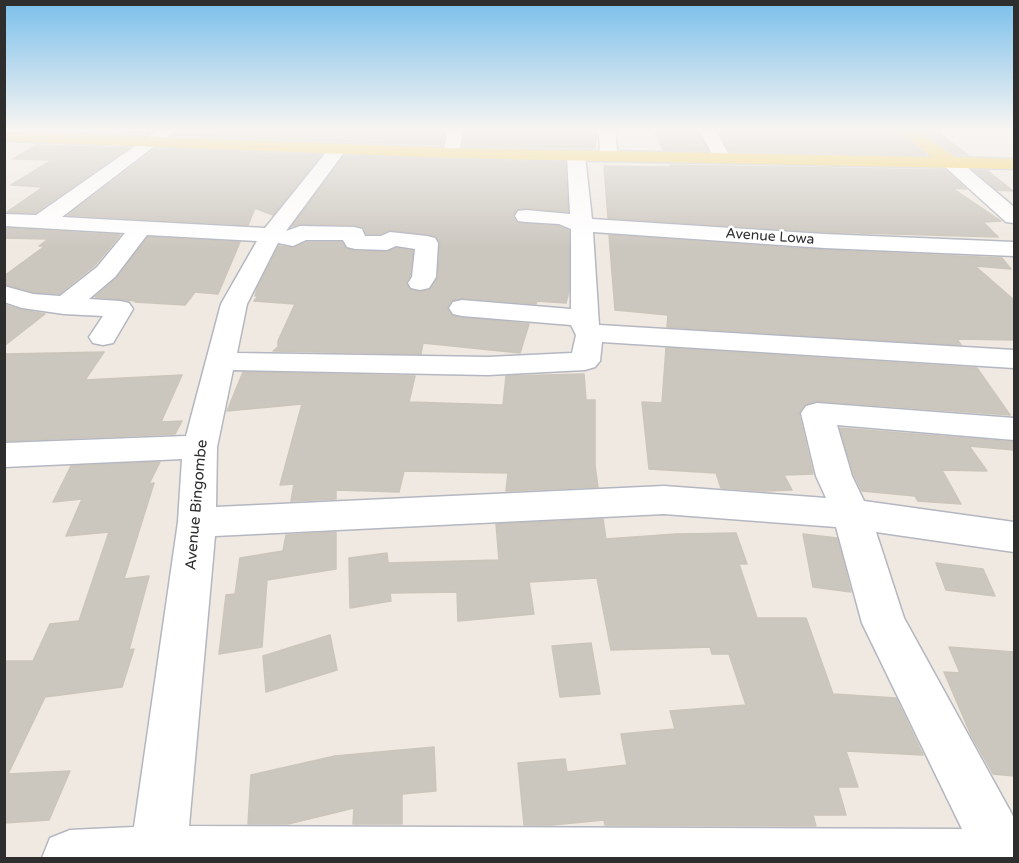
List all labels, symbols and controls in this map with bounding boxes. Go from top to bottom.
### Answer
street label: Avenue Lowa [725,226,815,248]
street label: Avenue Bingombe [182,439,212,571]

